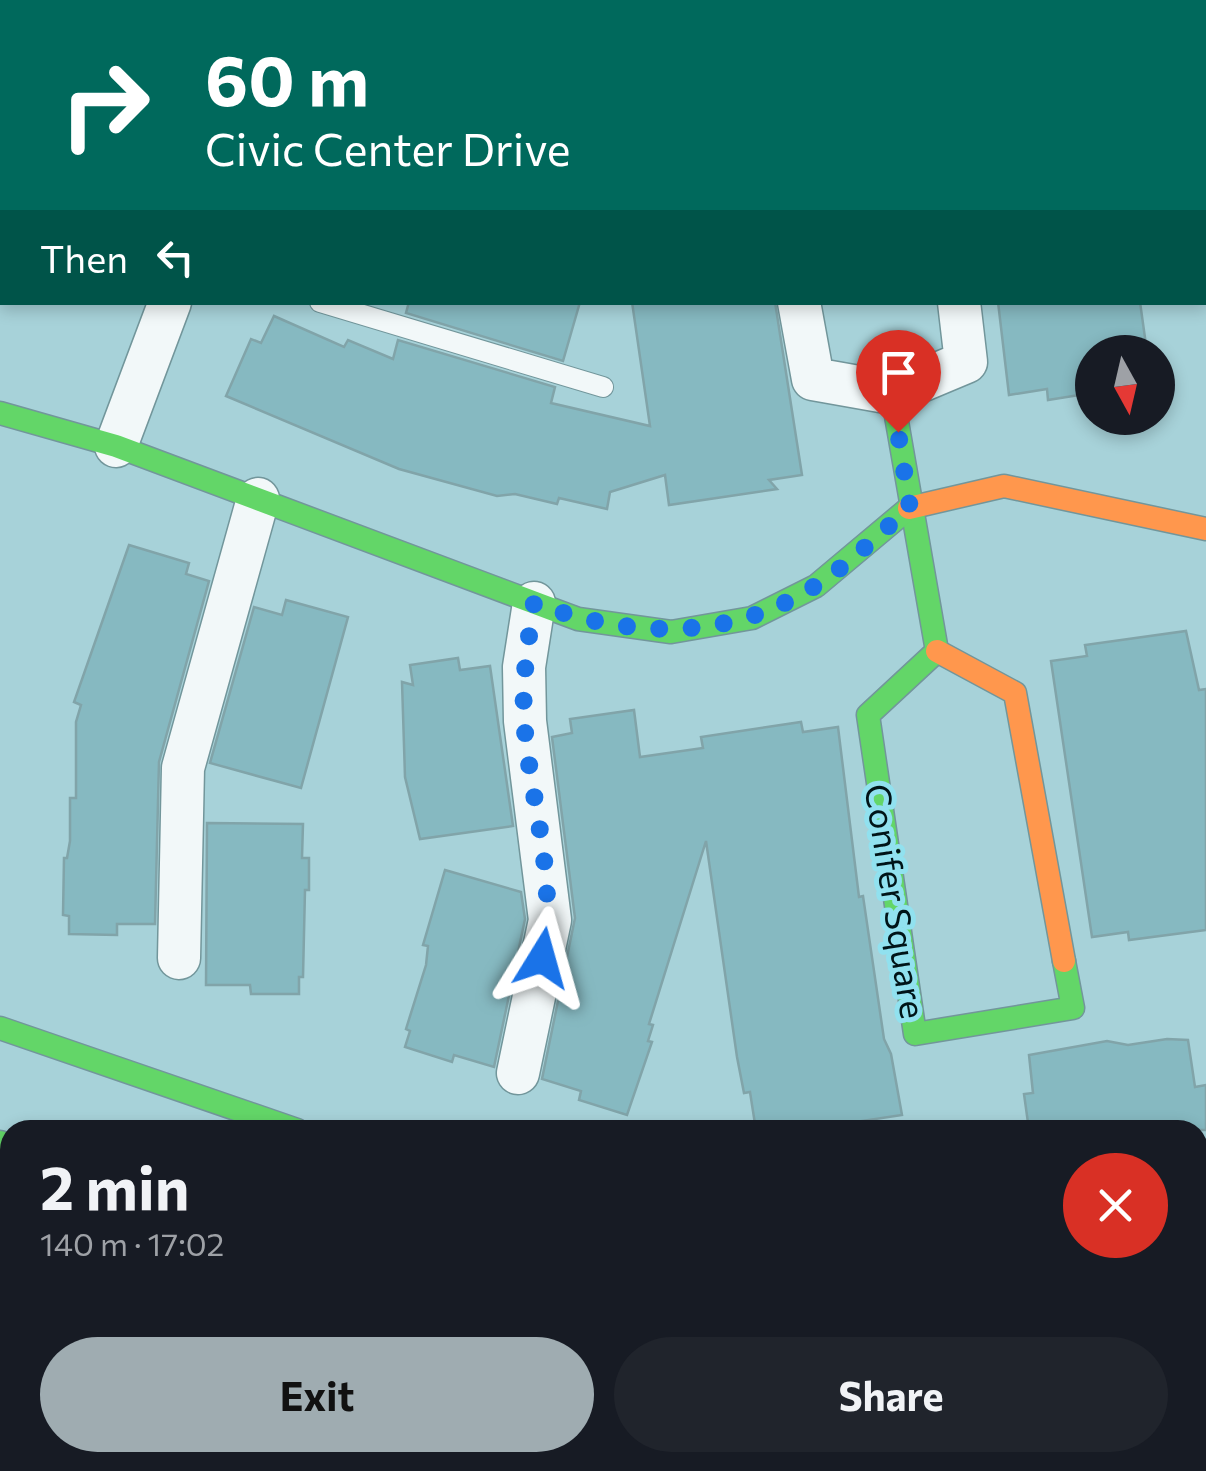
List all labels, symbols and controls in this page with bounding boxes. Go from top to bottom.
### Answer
text: 60 m [205,35,369,120]
icon: right [40,40,170,170]
text: Civic Center Drive [205,120,570,175]
icon: left [148,230,203,285]
text: Then [40,234,128,281]
pin [856,330,941,433]
north arrow [1075,335,1175,435]
map controls [1075,335,1175,435]
icon: arrive [871,345,926,400]
street label: Conifer Square [857,781,937,1021]
position arrow [490,906,594,1010]
text: 2 min [40,1149,189,1222]
button: close [1063,1153,1168,1258]
text: 140 m · 17:02 [40,1223,224,1263]
button: Exit [40,1337,594,1452]
button: Share [614,1337,1168,1452]

